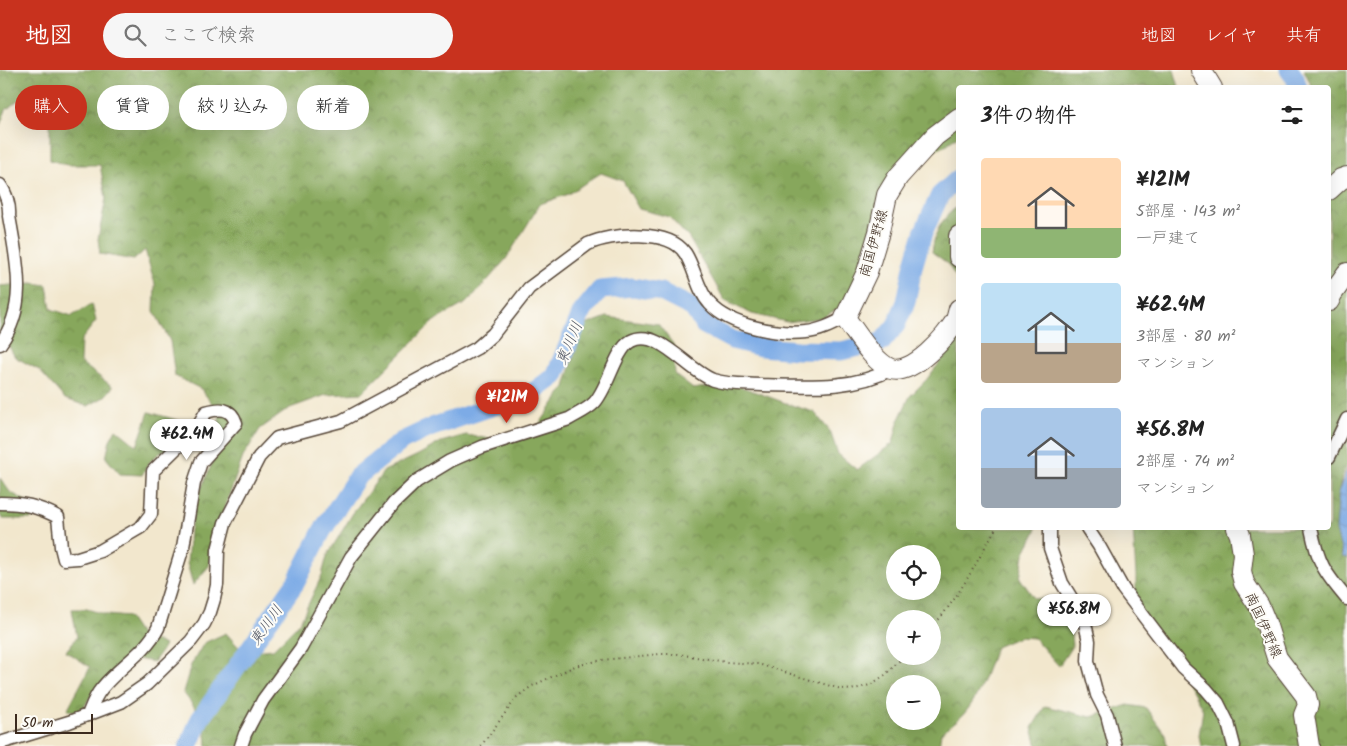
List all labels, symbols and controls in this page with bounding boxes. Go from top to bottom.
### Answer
search box [103,13,453,58]
text: 地図 [25,17,73,56]
icon: search [121,21,149,49]
text: ここで検索 [161,21,256,51]
text: 地図 [1141,22,1177,51]
text: レイヤ [1205,22,1258,51]
text: 共有 [1286,22,1322,51]
chip: 購入 [15,85,87,130]
chip: 賃貸 [97,85,169,130]
chip: 絞り込み [179,85,287,130]
chip: 新着 [297,85,369,130]
text: 3件の物件 [981,100,1077,133]
icon: filters [1278,101,1306,129]
text: ¥121M [1136,164,1190,197]
icon: home [1021,178,1081,238]
text: 5部屋 · 143 m² [1136,199,1240,224]
street label: 南国伊野線 [854,207,894,280]
text: 一戸建て [1136,226,1200,251]
text: ¥62.4M [1136,289,1205,322]
icon: home [1021,303,1081,363]
water label: 東川川 [550,318,590,369]
text: 3部屋 · 80 m² [1136,324,1235,349]
text: マンション [1136,351,1215,376]
pin: ¥121M [472,382,542,424]
text: ¥121M [487,385,527,410]
text: ¥56.8M [1136,414,1204,447]
pin: ¥62.4M [146,418,228,461]
text: ¥62.4M [161,422,213,447]
icon: home [1021,428,1081,488]
text: 2部屋 · 74 m² [1136,449,1234,474]
text: マンション [1136,476,1215,501]
map controls [886,545,941,730]
button: locate [886,545,941,600]
street label: 南国伊野線 [1239,589,1287,662]
pin: ¥56.8M [1033,594,1115,636]
text: ¥56.8M [1048,597,1100,622]
water label: 東川川 [244,600,290,651]
button: + [886,610,941,665]
button: − [886,675,941,730]
scale bar [15,711,92,734]
text: 50 m [22,712,53,734]

